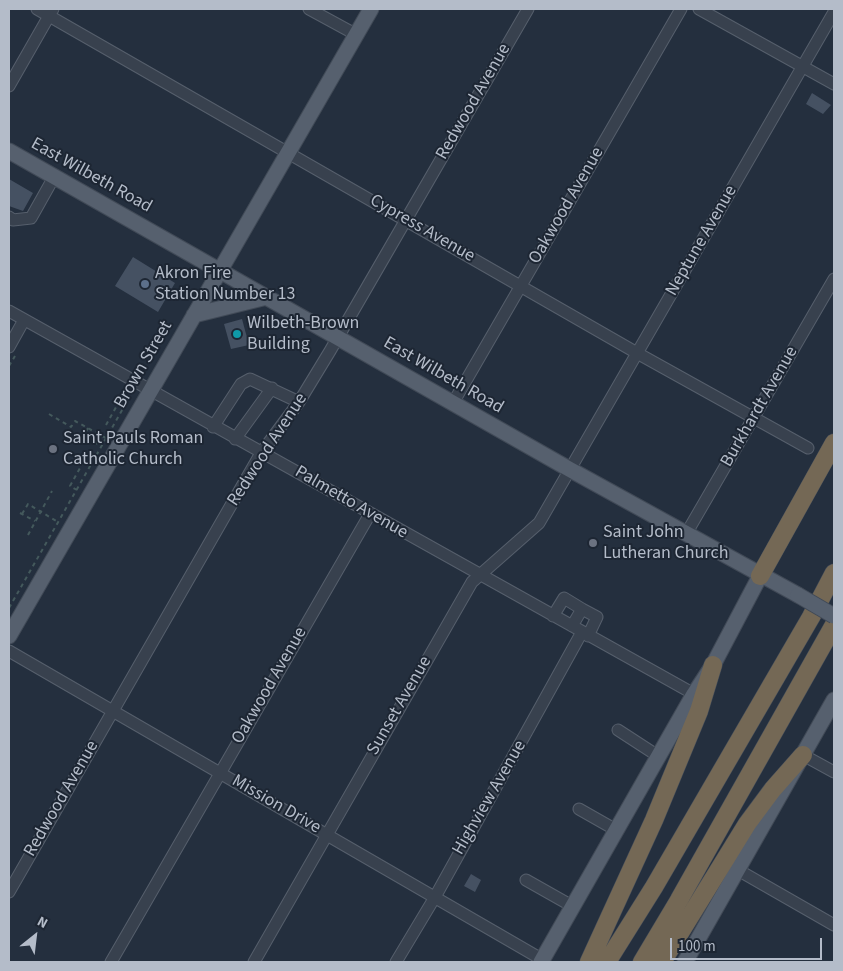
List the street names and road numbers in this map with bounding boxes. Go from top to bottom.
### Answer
street label: Redwood Avenue [432,40,516,164]
street label: East Wilbeth Road [27,134,155,218]
street label: Oakwood Avenue [525,144,609,268]
street label: Neptune Avenue [662,182,742,300]
street label: Cypress Avenue [366,190,478,268]
street label: Brown Street [110,317,178,413]
street label: East Wilbeth Road [379,333,507,419]
street label: Burkhardt Avenue [717,343,803,471]
street label: Redwood Avenue [223,389,313,511]
street label: Palmetto Avenue [291,462,411,544]
street label: Oakwood Avenue [228,624,312,748]
street label: Sunset Avenue [363,653,437,759]
street label: Redwood Avenue [20,737,104,861]
street label: Highview Avenue [448,737,532,859]
street label: Mission Drive [228,771,324,839]

